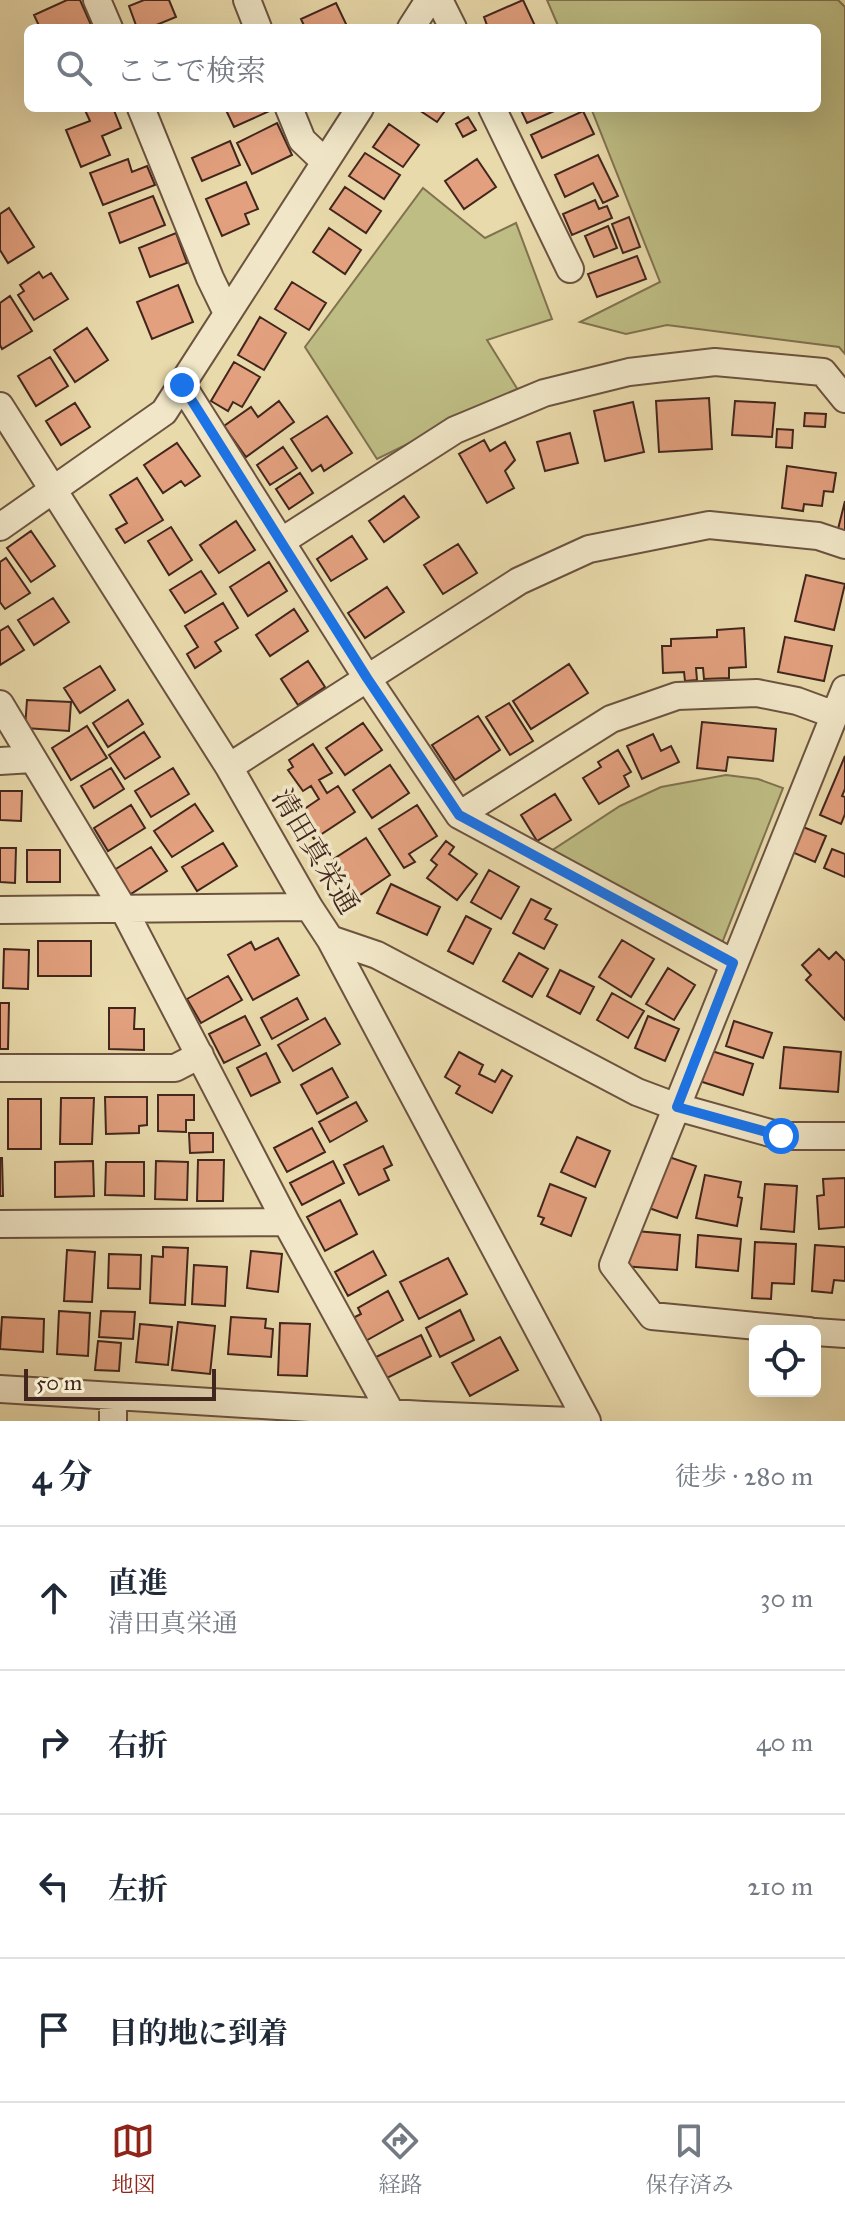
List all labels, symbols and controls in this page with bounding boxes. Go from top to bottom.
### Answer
search box [24,24,821,112]
icon: search [52,46,96,90]
text: ここで検索 [116,53,266,89]
route end [164,367,200,403]
street label: 清田真栄通 [265,782,367,920]
route start [763,1118,799,1154]
map controls [749,1325,821,1397]
button: locate [749,1325,821,1397]
scale bar [24,1365,216,1401]
text: 50 m [36,1369,82,1396]
text: 4 分 [32,1456,92,1497]
text: 徒歩 · 280 m [675,1460,813,1492]
text: 直進 [108,1565,168,1601]
icon: ahead [32,1576,76,1620]
text: 30 m [760,1582,813,1614]
text: 清田真栄通 [108,1607,238,1639]
icon: right [32,1720,76,1764]
text: 40 m [756,1726,813,1758]
text: 右折 [108,1727,168,1763]
icon: left [32,1864,76,1908]
text: 210 m [747,1870,813,1902]
text: 左折 [108,1871,168,1907]
icon: arrive [32,2008,76,2052]
text: 目的地に到着 [108,2015,288,2051]
tab: 地図 [111,2119,156,2198]
tab: 経路 [378,2119,423,2198]
tab: 保存済み [645,2119,734,2198]

